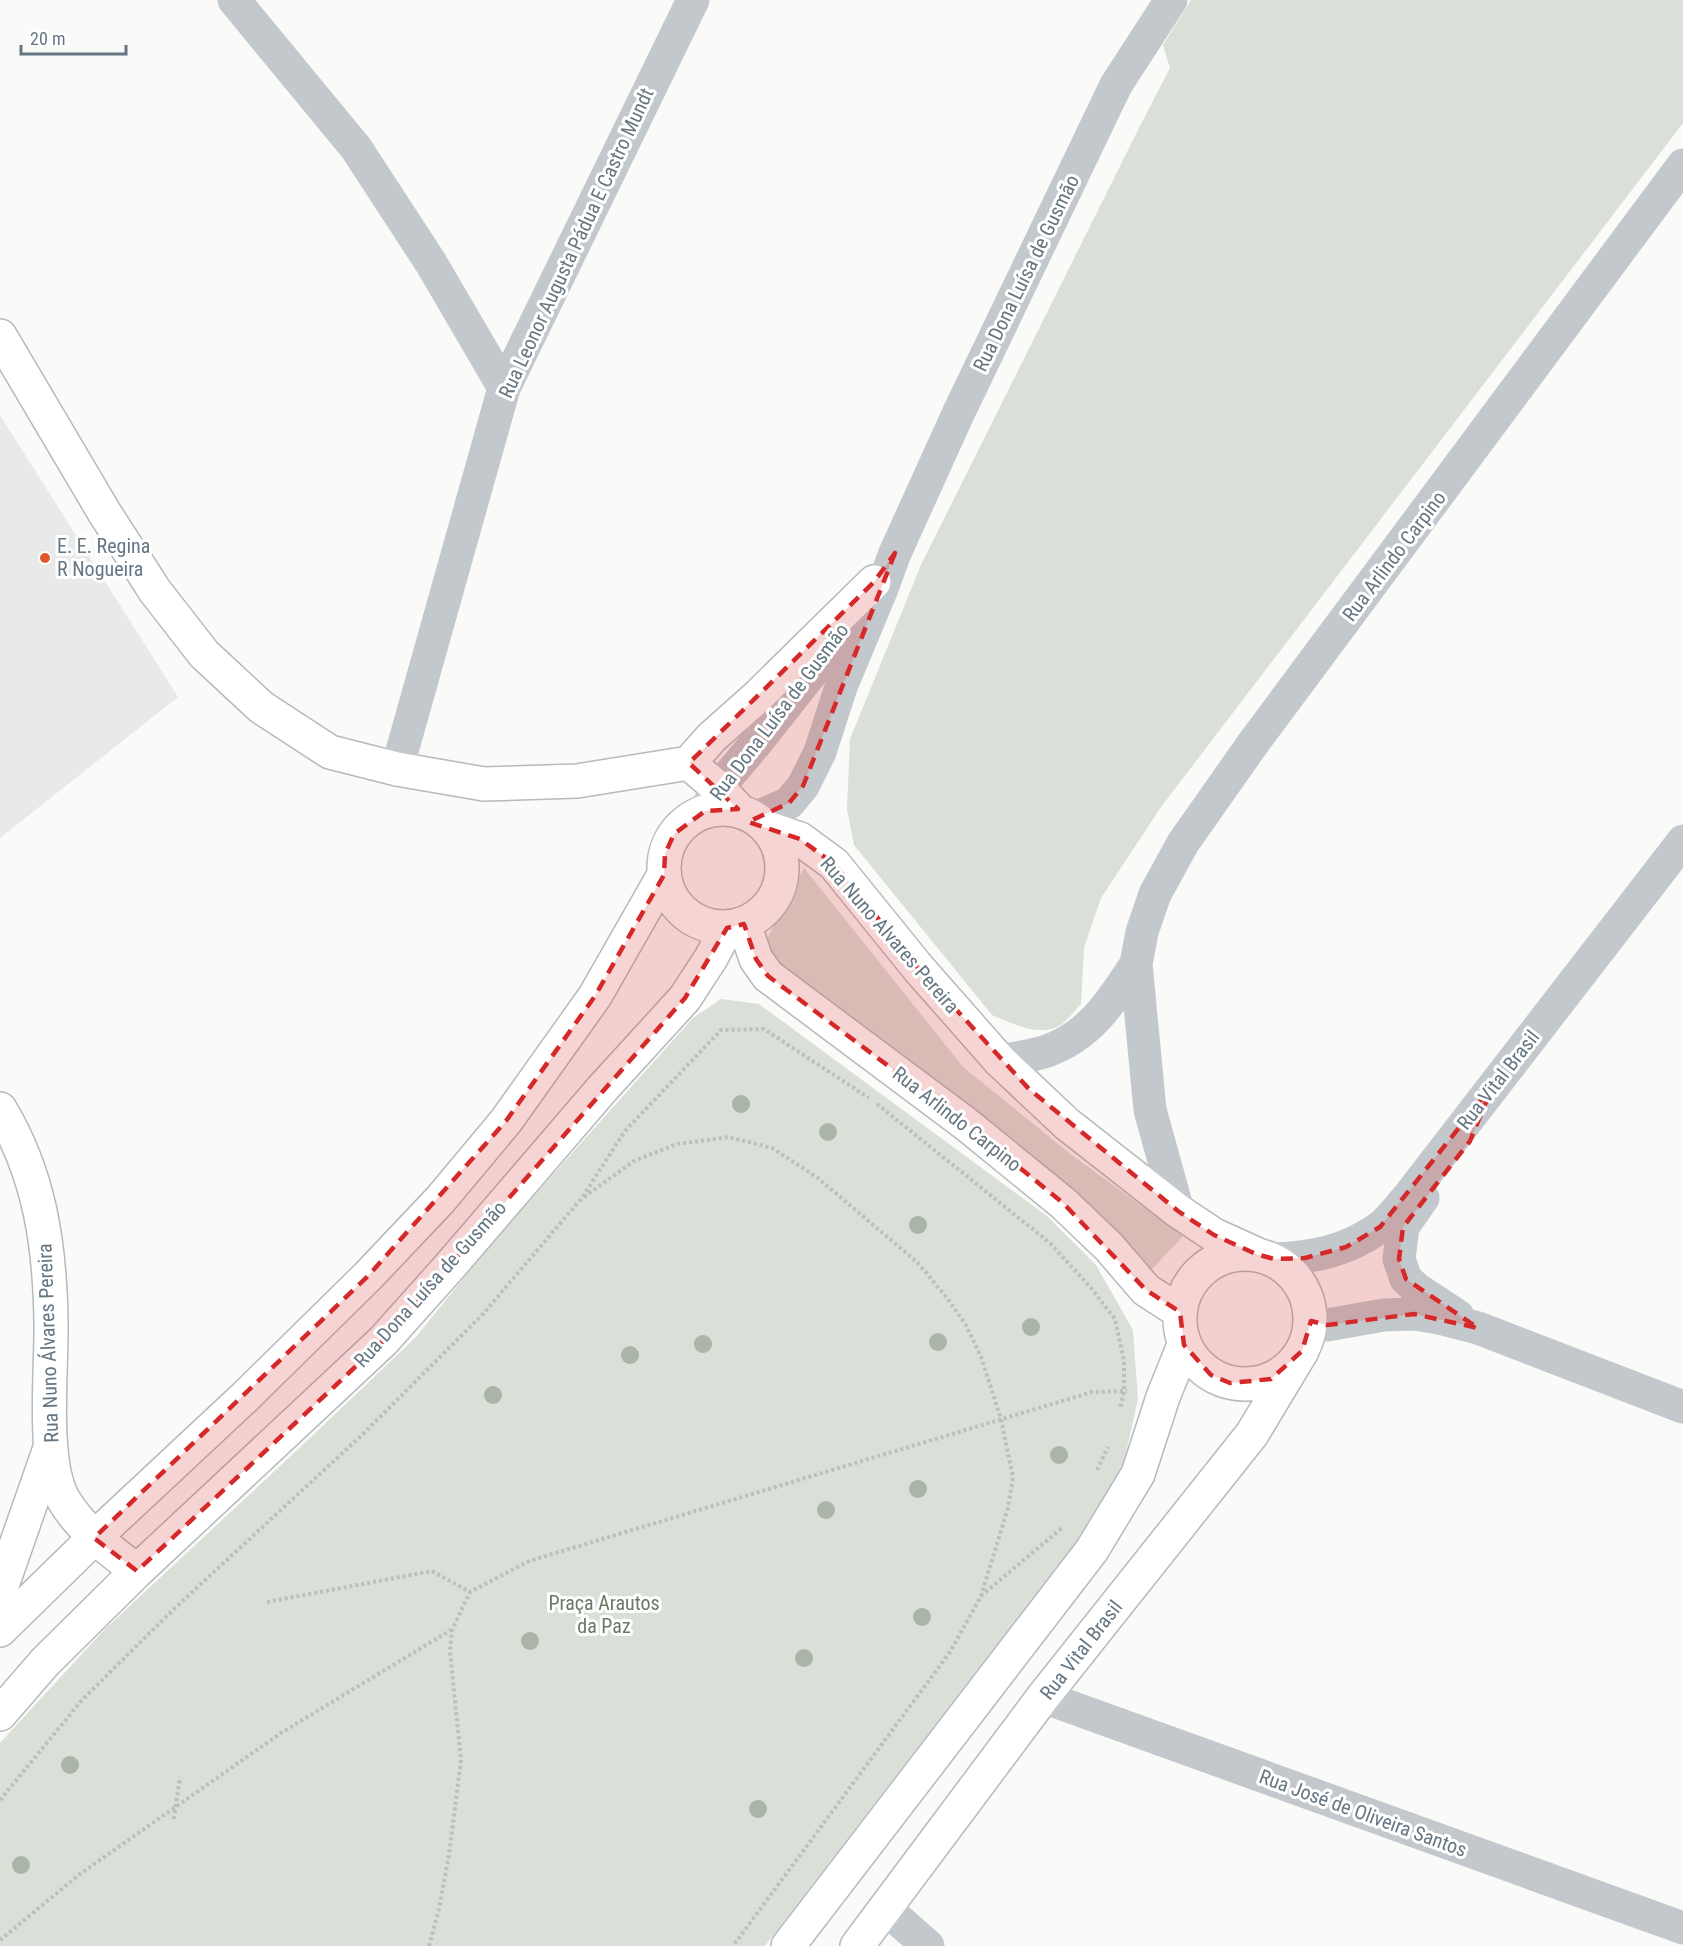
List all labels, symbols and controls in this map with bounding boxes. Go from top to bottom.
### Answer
scale bar [21,18,126,56]
text: 20 m [30,28,65,49]
street label: Rua Leonor Augusta Pádua E Castro Mundt [493,84,659,402]
street label: Rua Dona Luísa de Gusmão [968,171,1084,375]
street label: Rua Arlindo Carpino [1337,486,1451,626]
place label: E. E. Regina R Nogueira [57,534,150,581]
marker: E. E. Regina R Nogueira [38,551,52,565]
street label: Rua Dona Luísa de Gusmão [705,619,853,805]
street label: Rua Nuno Alvares Pereira [816,852,964,1018]
street label: Rua Vital Brasil [1452,1026,1544,1134]
street label: Rua Arlindo Carpino [888,1061,1026,1177]
street label: Rua Dona Luísa de Gusmão [349,1196,511,1372]
street label: Rua Nuno Álvares Pereira [33,1243,63,1443]
park label: Praça Arautos da Paz [548,1591,660,1638]
street label: Rua Vital Brasil [1035,1596,1127,1704]
street label: Rua José de Oliveira Santos [1256,1764,1470,1862]

